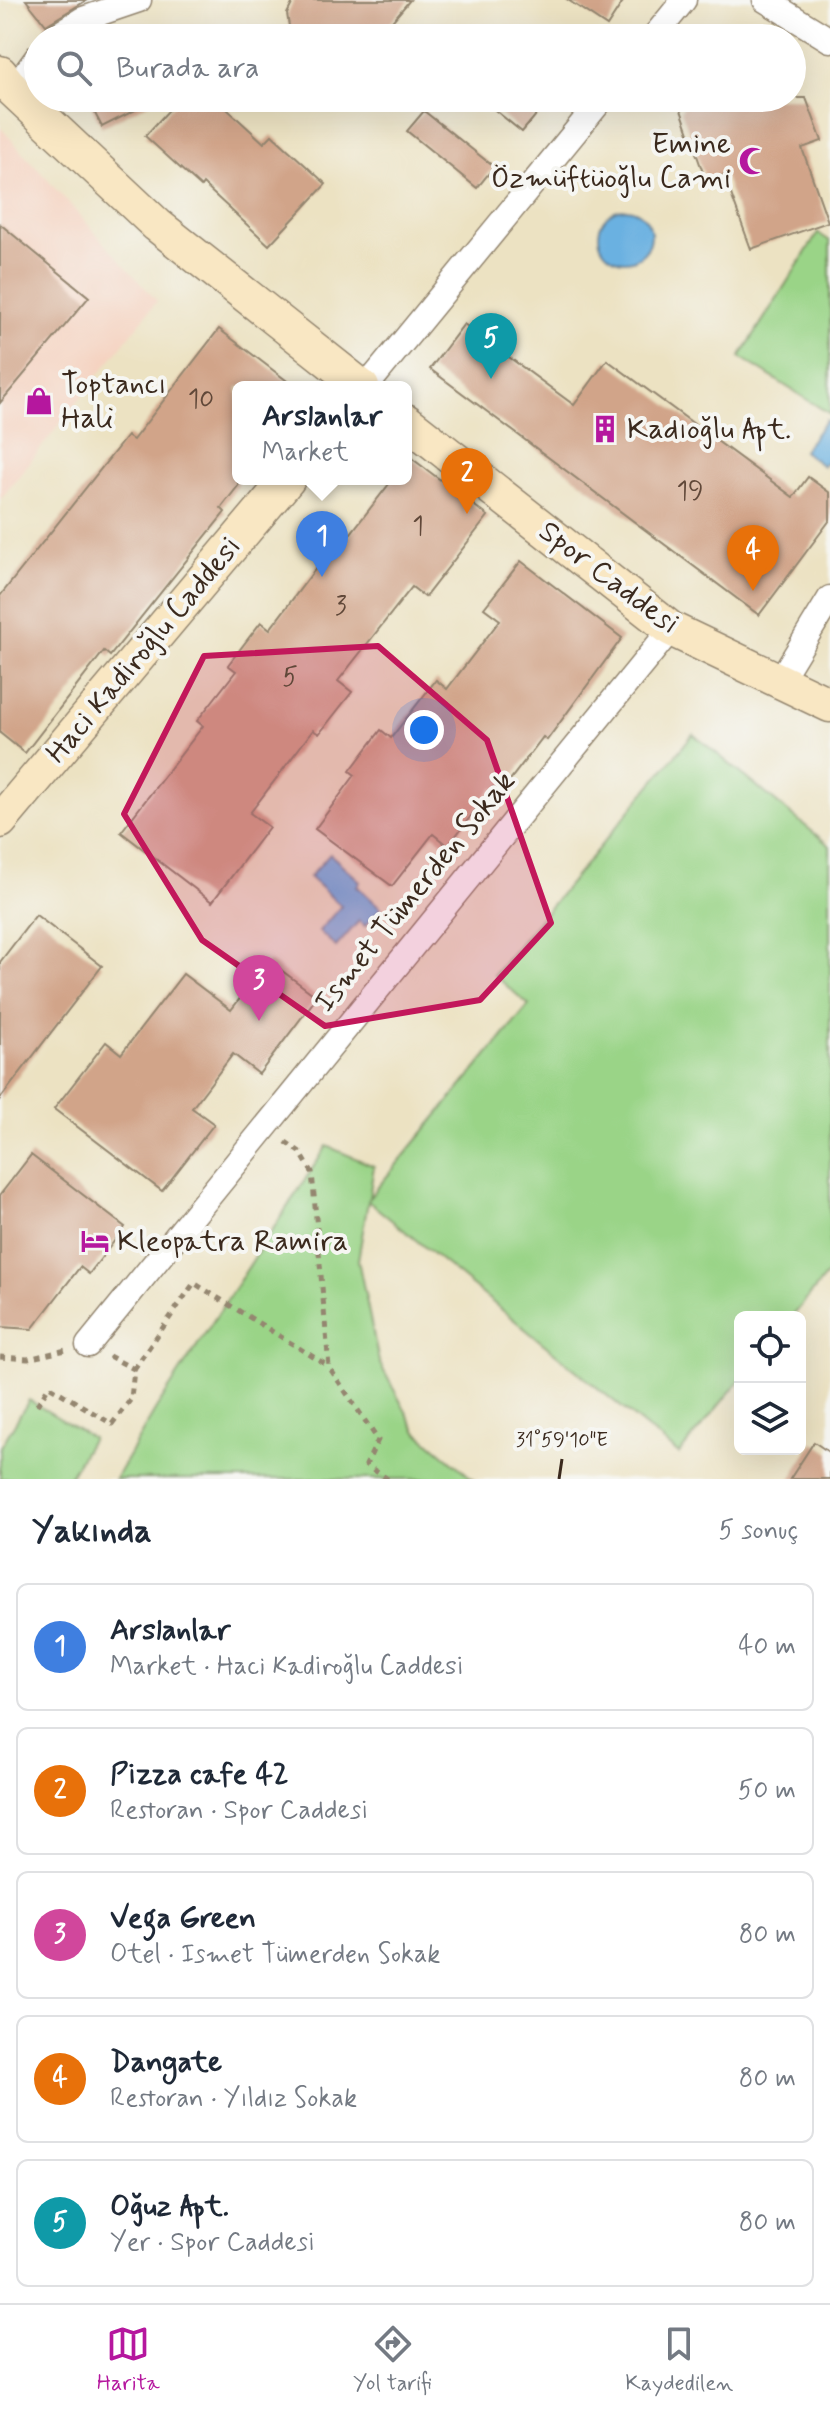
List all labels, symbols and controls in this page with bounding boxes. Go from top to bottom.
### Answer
search box [24,24,806,112]
icon: search [52,46,96,90]
text: Burada ara [116,49,259,88]
place label: Emine Özmüftüoğlu Cami [491,125,731,198]
mosque icon: Emine Özmüftüoğlu Cami [738,146,768,176]
pin: 5 [465,313,517,379]
place label: Toptancı Hali [61,365,167,438]
popup [232,381,412,485]
house number: 10 [188,383,214,417]
shop icon: Toptancı Hali [24,386,54,416]
text: Arslanlar [262,397,382,436]
place label: Kadıoğlu Apt. [627,410,791,452]
building icon: Kadıoğlu Apt. [590,414,620,444]
text: Market [262,436,349,470]
pin: 2 [441,448,493,514]
house number: 19 [676,475,704,509]
house number: 1 [412,510,424,544]
pin: 1 [296,511,348,577]
street label: Spor Caddesi [531,512,687,644]
pin: 4 [727,525,779,591]
street label: Haci Kadiroğlu Caddesi [37,528,251,772]
house number: 3 [335,590,347,624]
house number: 5 [282,661,298,695]
your location [404,710,444,750]
street label: Ismet Tümerden Sokak [306,763,524,1021]
pin: 3 [233,955,285,1021]
place label: Kleopatra Ramira [117,1222,348,1261]
hotel icon: Kleopatra Ramira [80,1226,110,1256]
map controls [734,1311,806,1455]
button: locate [734,1311,806,1383]
button: layers [734,1383,806,1455]
text: 31°59'10"E [516,1427,608,1454]
text: Yakında [32,1509,152,1554]
text: 5 sonuç [719,1514,798,1548]
text: Arslanlar [110,1611,231,1650]
text: 1 [54,1630,66,1664]
text: 40 m [738,1630,796,1664]
text: Market · Haci Kadiroğlu Caddesi [110,1650,464,1684]
text: Pizza cafe 42 [110,1755,289,1794]
text: 2 [54,1774,66,1808]
text: 50 m [738,1774,796,1808]
text: Restoran · Spor Caddesi [110,1794,368,1828]
text: Vega Green [110,1899,256,1938]
text: 3 [54,1918,66,1952]
text: 80 m [739,1918,796,1952]
text: Otel · Ismet Tümerden Sokak [110,1938,440,1972]
text: Dangate [110,2043,222,2082]
text: 4 [52,2062,68,2096]
text: 80 m [739,2062,796,2096]
text: Restoran · Yıldız Sokak [110,2082,357,2116]
text: Oğuz Apt. [110,2187,229,2226]
text: 5 [52,2206,68,2240]
text: 80 m [739,2206,796,2240]
text: Yer · Spor Caddesi [110,2226,315,2260]
tab: Harita [97,2322,160,2398]
tab: Yol tarifi [353,2322,432,2398]
tab: Kaydedilen [625,2322,733,2398]

